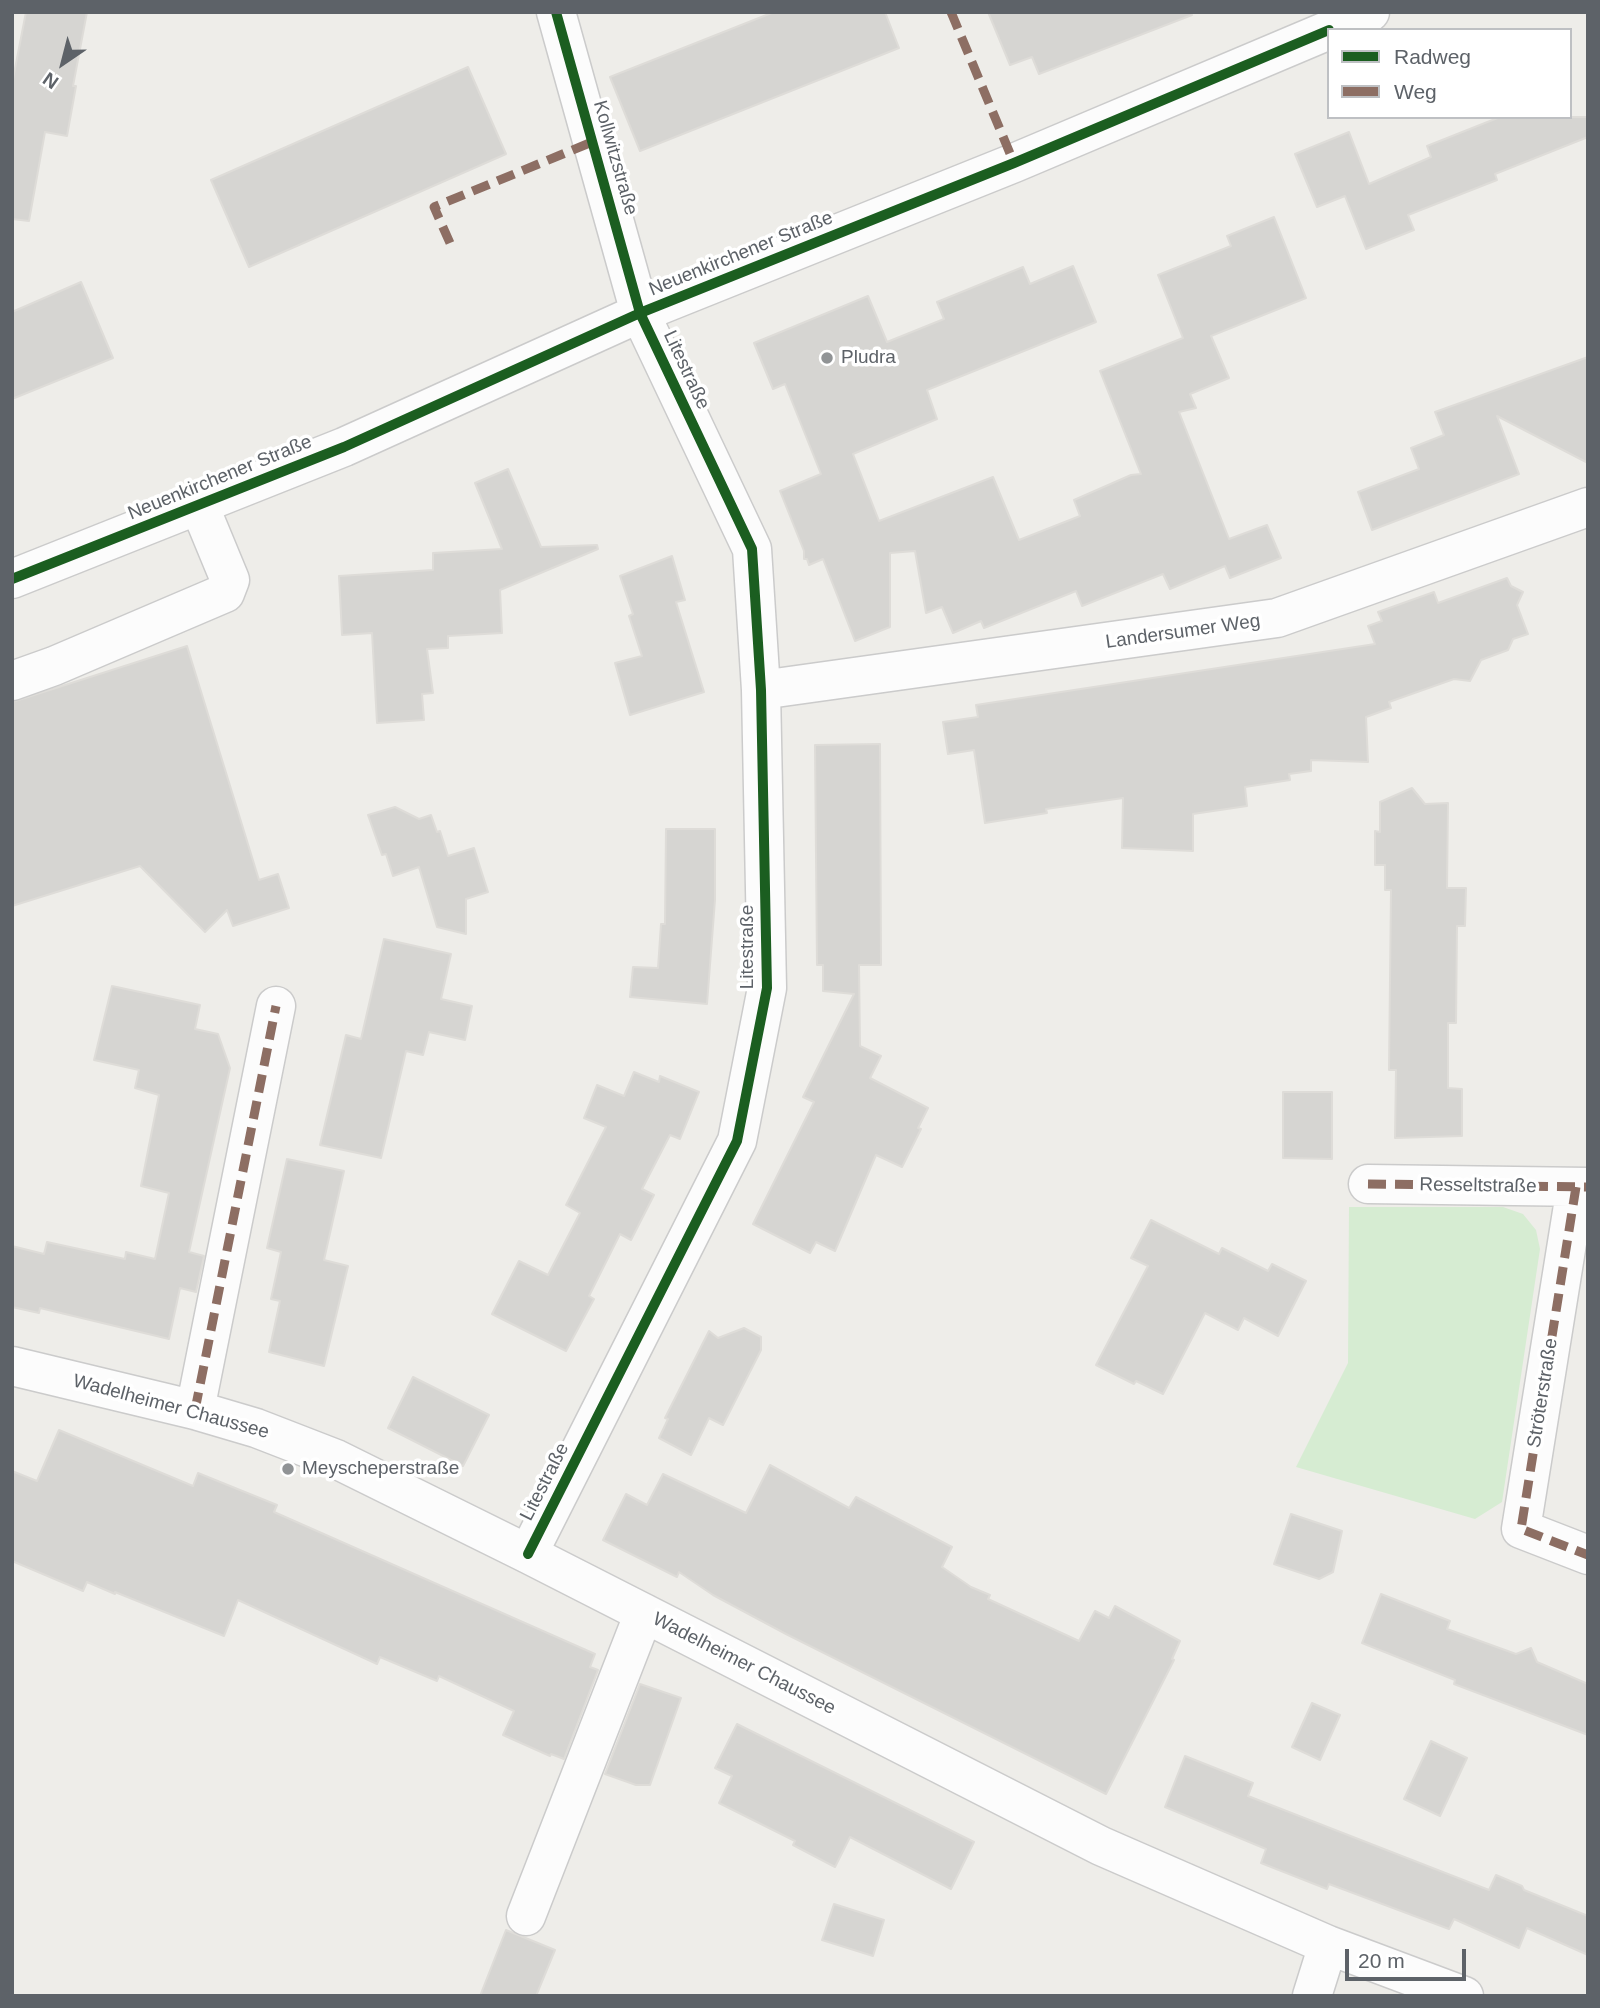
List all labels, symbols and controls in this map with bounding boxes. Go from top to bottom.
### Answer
north arrow [28,28,98,98]
legend [1327,28,1572,119]
text: Radweg [1394,45,1471,68]
text: N [39,68,62,93]
text: Weg [1394,80,1437,103]
street label: Kollwitzstraße [588,98,642,218]
street label: Neuenkirchener Straße [646,207,836,301]
street label: Litestraße [658,327,714,413]
place label: Pludra [841,347,896,369]
marker: Pludra [819,350,835,366]
street label: Neuenkirchener Straße [125,431,315,525]
street label: Landersumer Weg [1104,610,1262,654]
street label: Litestraße [737,905,759,989]
street label: Resseltstraße [1419,1174,1537,1198]
street label: Ströterstraße [1523,1336,1563,1450]
street label: Wadelheimer Chaussee [70,1370,272,1444]
street label: Litestraße [516,1439,574,1525]
place label: Meyscheperstraße [302,1458,459,1480]
marker: Meyscheperstraße [280,1461,296,1477]
street label: Wadelheimer Chaussee [649,1608,839,1720]
scale bar [1348,1934,1469,1978]
text: 20 m [1358,1949,1405,1972]

